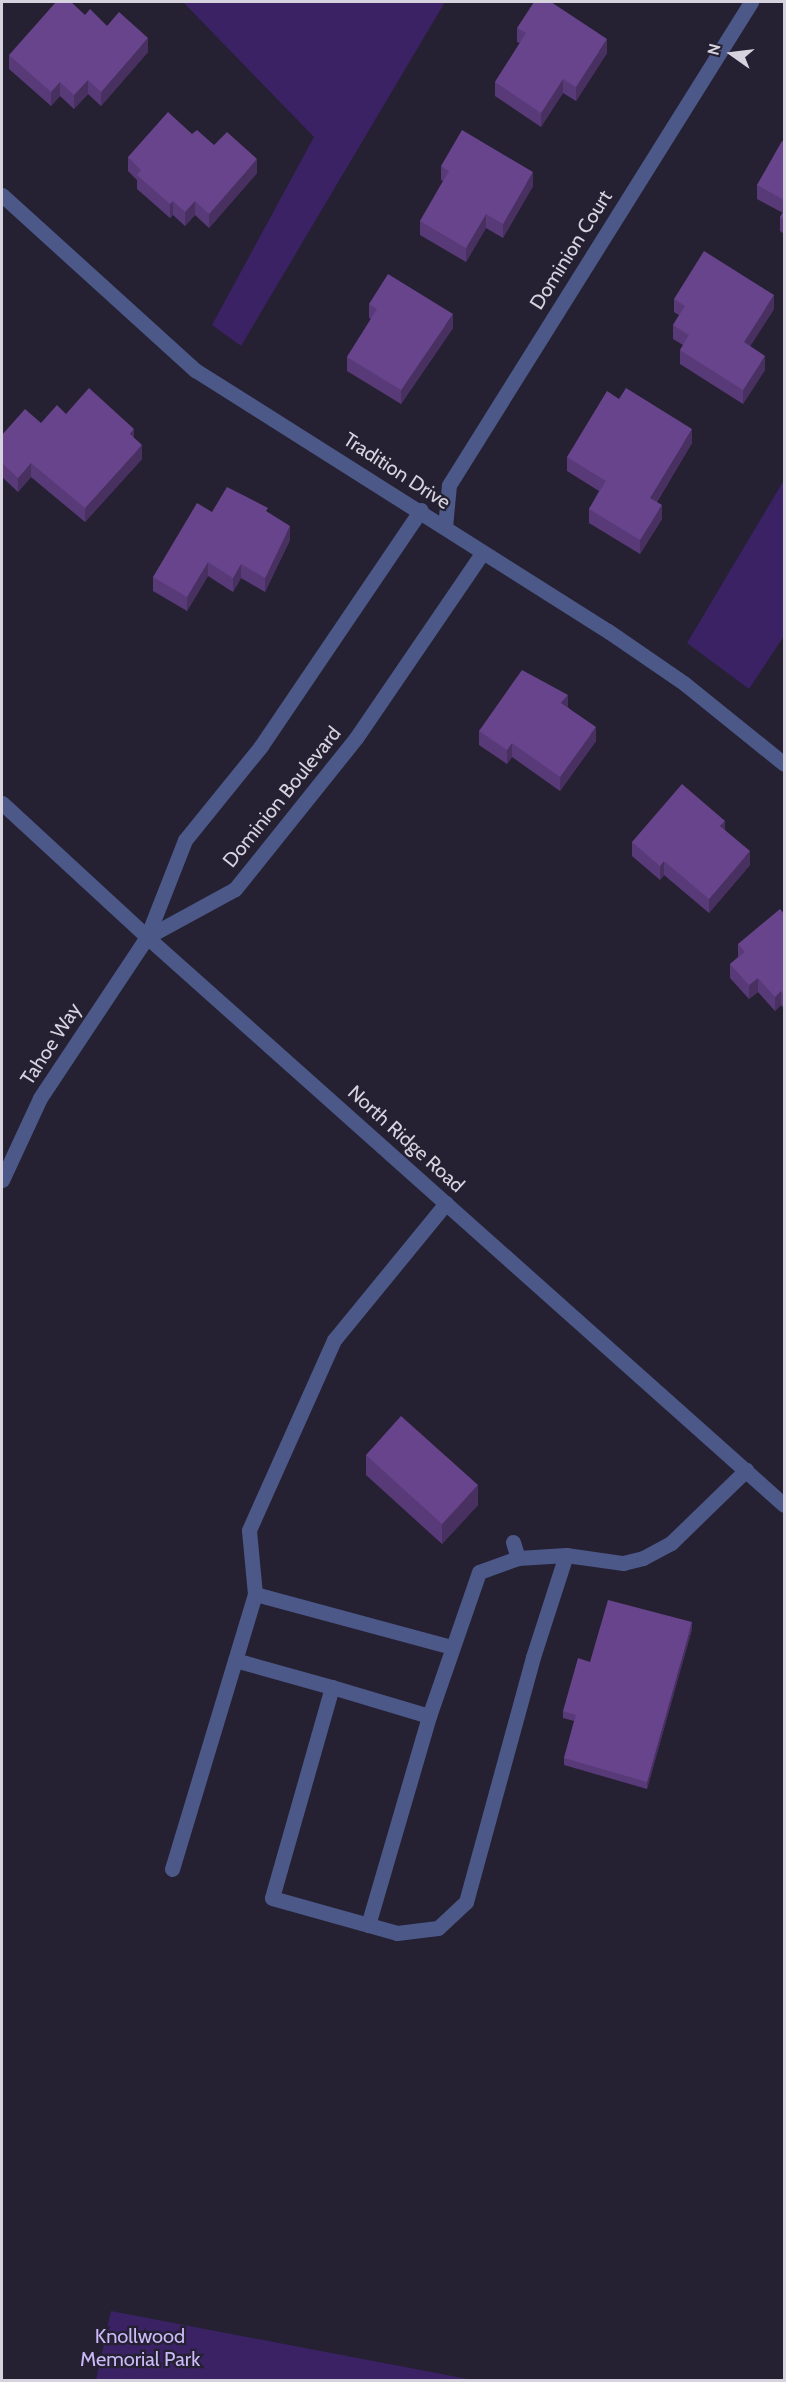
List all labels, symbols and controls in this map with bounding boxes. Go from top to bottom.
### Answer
north arrow [702,24,762,84]
text: N [703,42,725,57]
street label: Dominion Court [525,186,617,314]
street label: Tradition Drive [339,428,455,514]
street label: Dominion Boulevard [218,722,346,872]
street label: Tahoe Way [16,998,86,1090]
street label: North Ridge Road [343,1080,469,1198]
park label: Knollwood Memorial Park [80,2325,200,2372]

